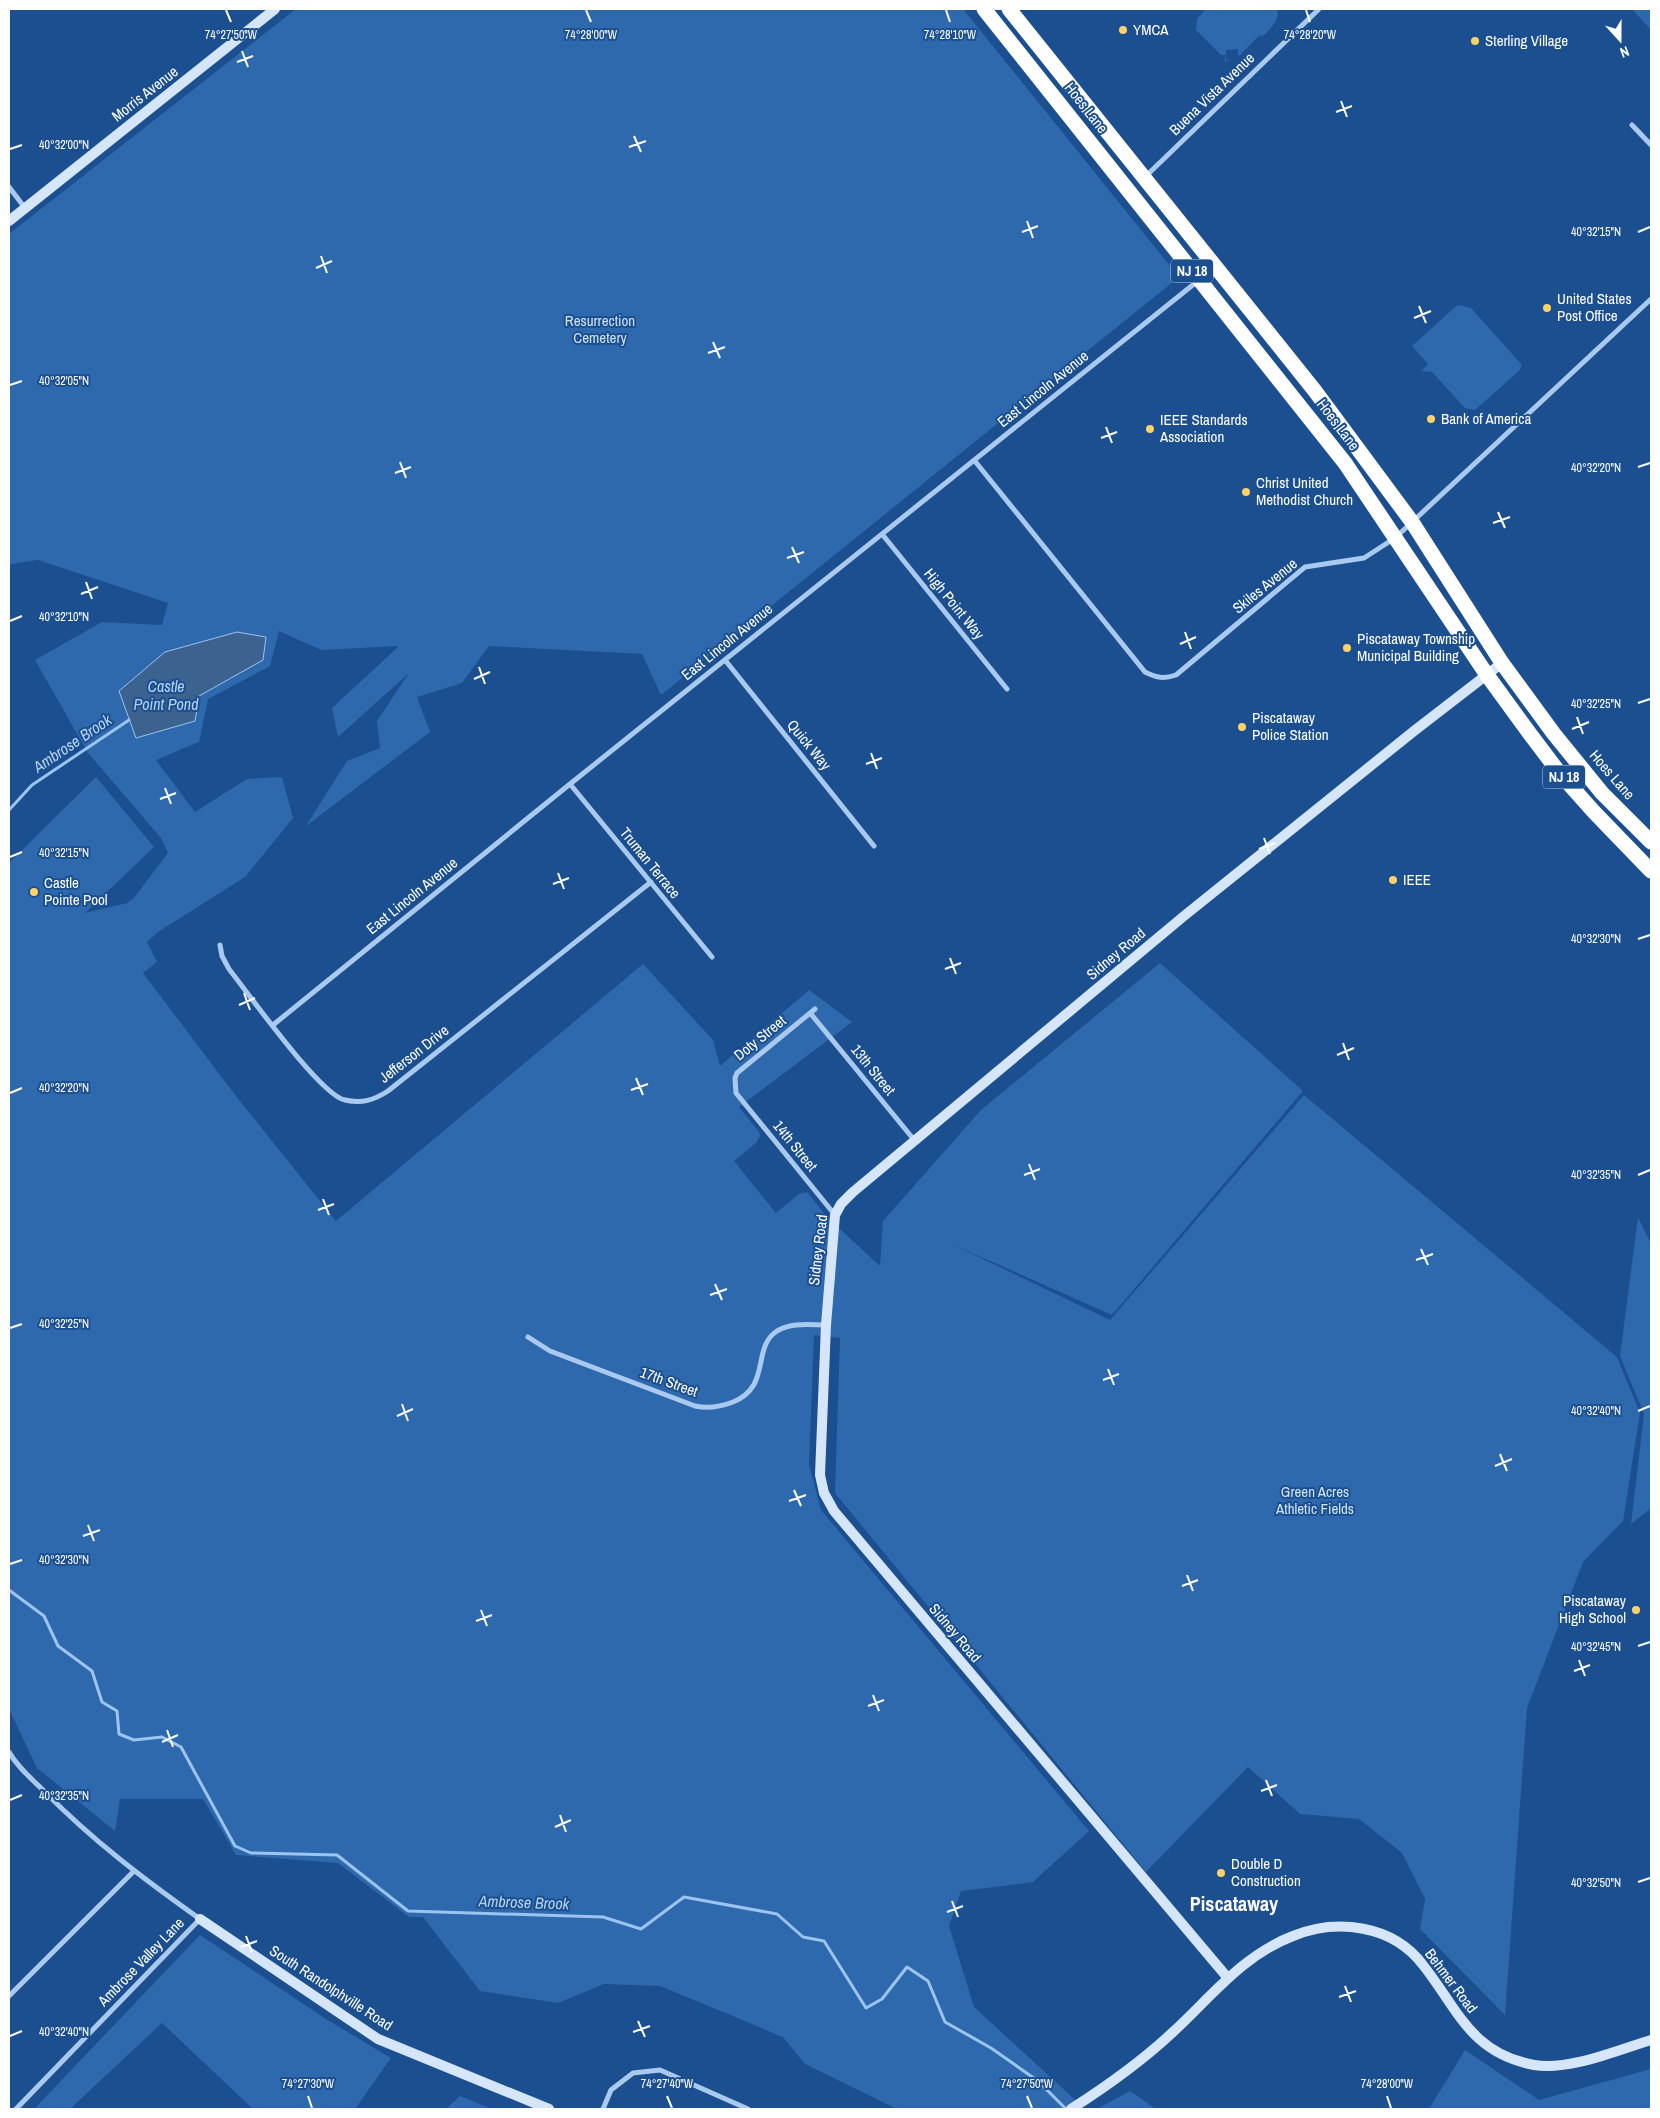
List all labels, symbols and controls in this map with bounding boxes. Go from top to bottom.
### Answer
north arrow [1595,15,1645,65]
place label: YMCA [1133,19,1169,40]
marker: YMCA [1117,24,1129,36]
text: 74°27'50"W [205,27,258,43]
text: 74°28'00"W [565,27,618,43]
text: 74°28'10"W [924,27,977,43]
text: 74°28'20"W [1284,27,1337,43]
place label: Sterling Village [1485,30,1568,51]
marker: Sterling Village [1469,35,1481,47]
text: N [1618,42,1632,62]
street label: Buena Vista Avenue [1164,47,1259,140]
street label: Morris Avenue [107,61,182,126]
street label: Hoes Lane [1060,78,1113,138]
text: 40°32'00"N [39,137,89,153]
text: 40°32'15"N [1571,224,1621,240]
road number: NJ 18 [1171,260,1213,282]
place label: United States Post Office [1557,288,1632,326]
marker: United States Post Office [1541,302,1553,314]
park label: Resurrection Cemetery [565,310,635,348]
street label: East Lincoln Avenue [993,345,1093,432]
text: 40°32'05"N [39,373,89,389]
street label: Hoes Lane [1312,395,1365,455]
place label: Bank of America [1441,408,1531,429]
place label: IEEE Standards Association [1159,409,1248,447]
marker: Bank of America [1425,413,1437,425]
marker: IEEE Standards Association [1144,423,1156,435]
text: 40°32'20"N [1571,460,1621,476]
place label: Christ United Methodist Church [1256,472,1353,510]
marker: Christ United Methodist Church [1240,486,1252,498]
street label: Skiles Avenue [1228,553,1302,618]
street label: High Point Way [919,564,990,644]
street label: East Lincoln Avenue [677,598,777,685]
text: 40°32'10"N [39,609,89,625]
place label: Piscataway Township Municipal Building [1357,628,1475,666]
marker: Piscataway Township Municipal Building [1341,642,1353,654]
water label: Castle Point Pond [134,675,199,715]
text: 40°32'25"N [1571,696,1621,712]
place label: Piscataway Police Station [1252,707,1329,745]
water label: Ambrose Brook [28,708,116,778]
street label: Quick Way [782,715,837,775]
marker: Piscataway Police Station [1236,721,1248,733]
street label: Hoes Lane [1585,745,1640,804]
road number: NJ 18 [1543,766,1585,789]
street label: Truman Terrace [615,823,686,903]
text: 40°32'15"N [39,845,89,861]
street label: East Lincoln Avenue [362,852,462,939]
place label: IEEE [1403,869,1431,890]
place label: Castle Pointe Pool [44,872,108,910]
marker: IEEE [1387,874,1399,886]
marker: Castle Pointe Pool [28,886,40,898]
street label: Sidney Road [1082,923,1150,985]
text: 40°32'30"N [1571,931,1621,947]
street label: Doty Street [729,1010,791,1065]
street label: Jefferson Drive [374,1020,453,1087]
street label: 13th Street [846,1040,901,1100]
text: 40°32'20"N [39,1080,89,1096]
street label: 14th Street [768,1116,823,1176]
text: 40°32'35"N [1571,1167,1621,1183]
street label: Sidney Road [803,1213,832,1287]
text: 40°32'25"N [39,1316,89,1332]
street label: 17th Street [637,1361,702,1402]
text: 40°32'40"N [1571,1403,1621,1419]
park label: Green Acres Athletic Fields [1275,1481,1354,1519]
text: 40°32'30"N [39,1552,89,1568]
place label: Piscataway High School [1559,1590,1627,1628]
street label: Sidney Road [924,1599,986,1667]
marker: Piscataway High School [1630,1604,1642,1616]
text: 40°32'45"N [1571,1639,1621,1655]
text: 40°32'35"N [39,1788,89,1804]
place label: Double D Construction [1231,1853,1301,1891]
marker: Double D Construction [1215,1867,1227,1879]
text: 40°32'50"N [1571,1875,1621,1891]
water label: Ambrose Brook [477,1889,570,1915]
district label: Piscataway [1190,1890,1279,1917]
street label: Ambrose Valley Lane [92,1913,189,2011]
street label: South Randolphville Road [266,1940,397,2035]
street label: Behmer Road [1420,1944,1483,2017]
text: 40°32'40"N [39,2024,89,2040]
text: 74°27'30"W [282,2076,335,2092]
text: 74°27'40"W [641,2076,694,2092]
text: 74°27'50"W [1001,2076,1054,2092]
text: 74°28'00"W [1361,2076,1414,2092]

